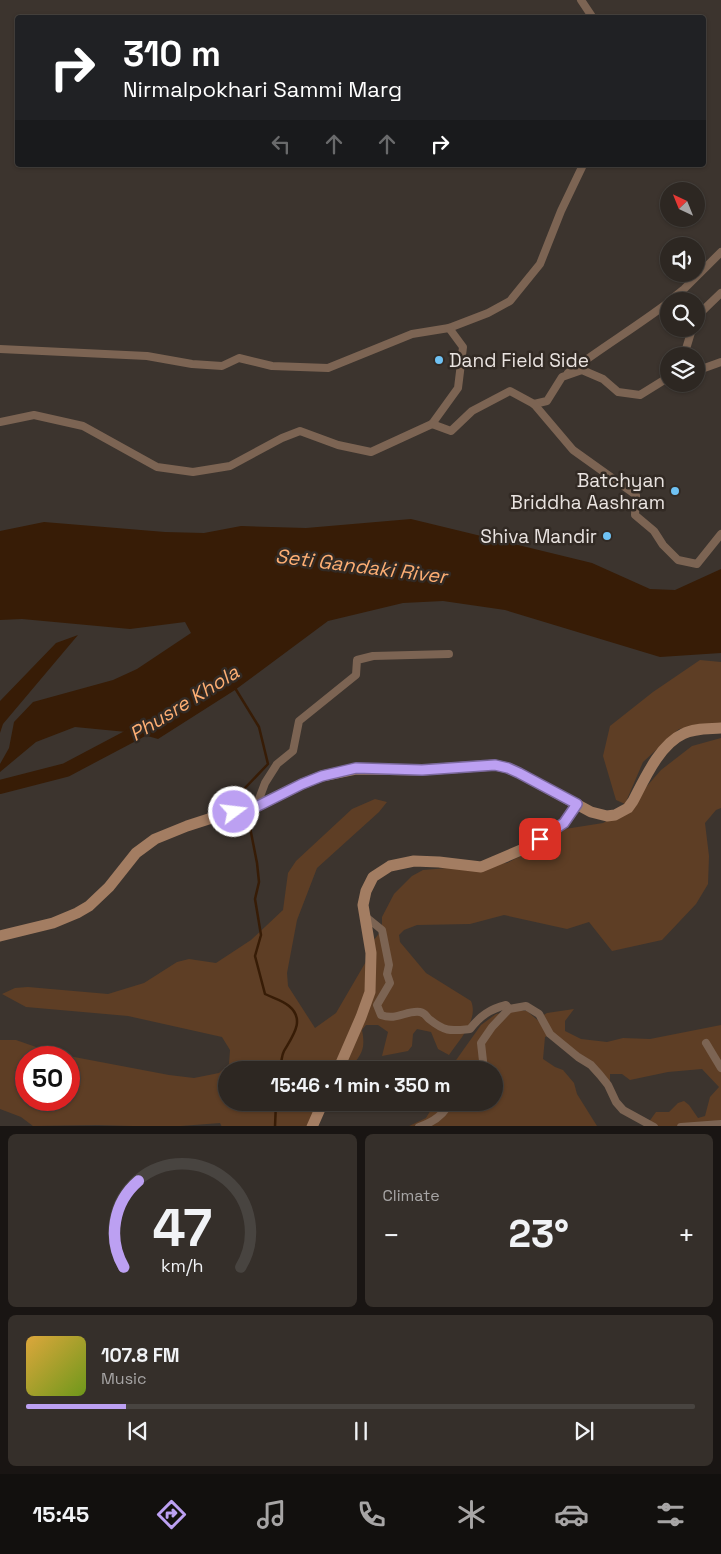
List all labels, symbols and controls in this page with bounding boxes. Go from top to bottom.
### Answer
text: 310 m [123,32,221,76]
icon: right [40,35,105,100]
text: Nirmalpokhari Sammi Marg [123,75,402,103]
icon: left [267,130,295,158]
icon: ahead [320,130,348,158]
icon: ahead [373,130,401,158]
icon: right [426,130,454,158]
north arrow [660,182,705,228]
map controls [660,182,705,392]
button: sound [660,237,705,282]
button: search [660,292,705,337]
button: layers [660,347,705,392]
place label: Dand Field Side [449,348,589,373]
marker: Dand Field Side [433,354,445,366]
place label: Batchyan Briddha Aashram [510,468,665,515]
marker: Batchyan Briddha Aashram [669,485,681,497]
place label: Shiva Mandir [480,524,597,549]
marker: Shiva Mandir [601,530,613,542]
water label: Seti Gandaki River [274,543,451,590]
water label: Phusre Khola [124,659,244,747]
position arrow [207,785,259,837]
pin [519,818,561,860]
icon: arrive [526,825,554,853]
speed limit sign: 50 [15,1046,80,1111]
text: 15:46 · 1 min · 350 m [271,1073,450,1098]
text: Climate [383,1185,440,1206]
text: 47 [152,1195,212,1261]
text: 23° [508,1210,569,1258]
text: − [383,1217,400,1253]
text: + [678,1217,695,1253]
text: km/h [161,1254,204,1277]
text: 107.8 FM [101,1343,180,1368]
text: Music [101,1368,147,1389]
icon: previous [124,1417,152,1445]
icon: pause [347,1417,375,1445]
icon: next [570,1417,598,1445]
icon: directions [154,1497,189,1532]
icon: music [254,1497,289,1532]
icon: phone [354,1497,389,1532]
icon: climate [454,1497,489,1532]
icon: car [554,1497,589,1532]
icon: filters [653,1497,688,1532]
text: 15:45 [32,1500,89,1528]

